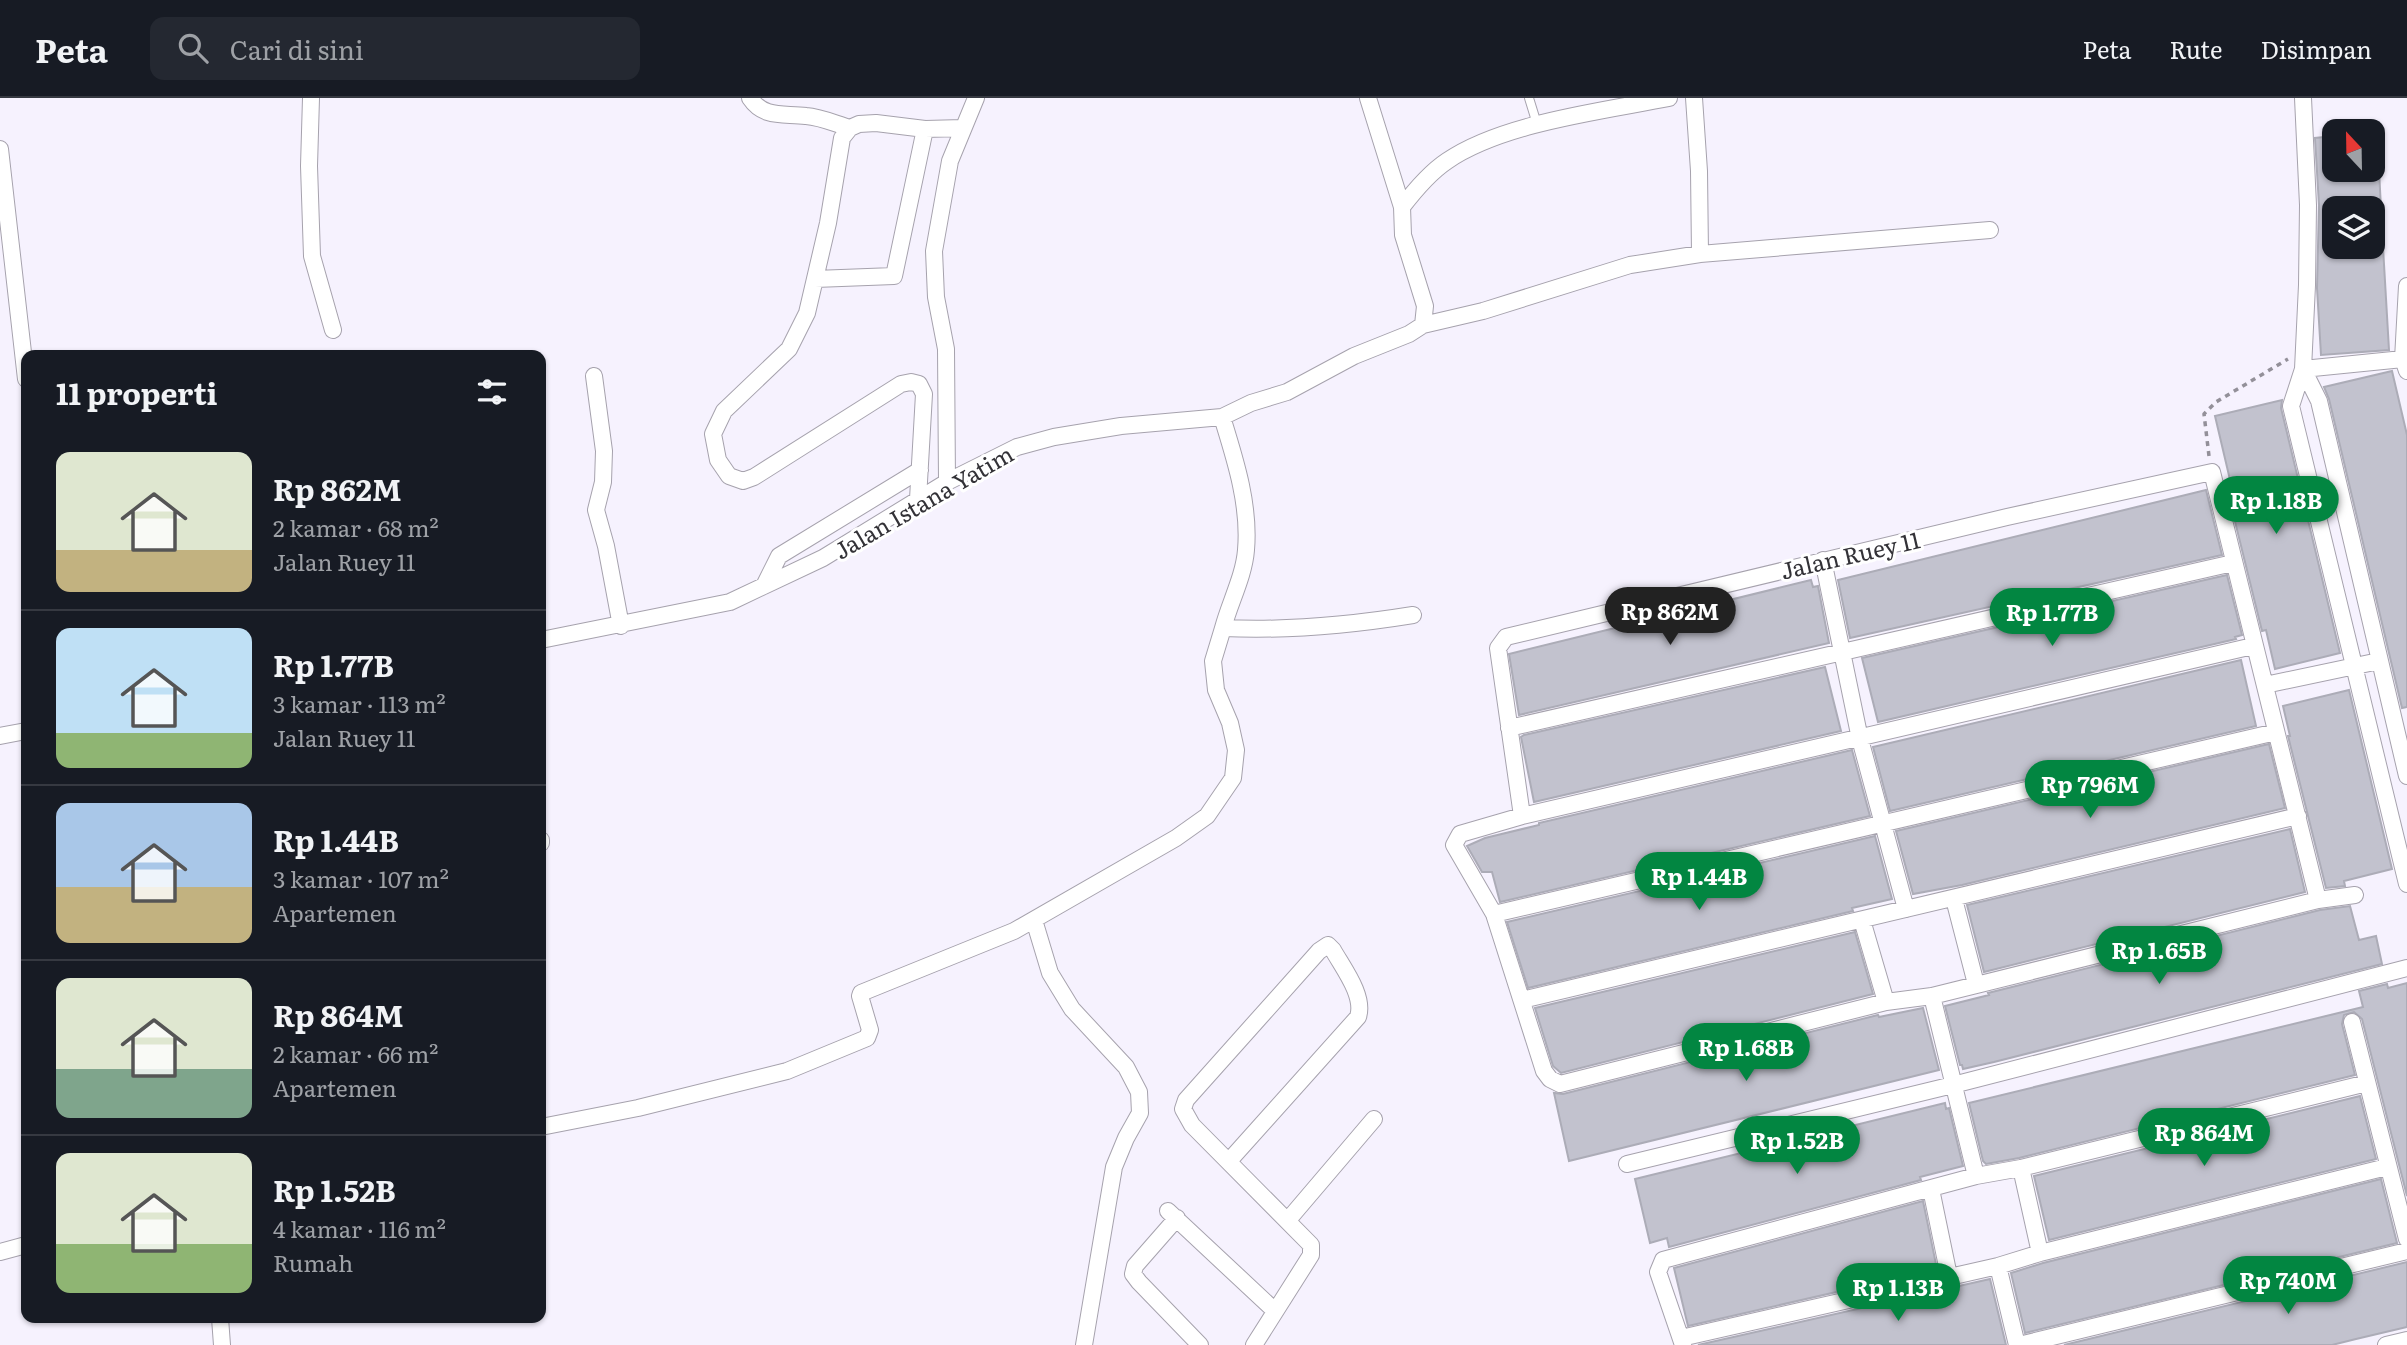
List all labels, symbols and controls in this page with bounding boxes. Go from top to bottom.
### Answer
search box [150,17,640,80]
text: Peta [35,24,108,73]
icon: search [174,29,212,67]
text: Cari di sini [230,29,364,68]
text: Peta [2083,31,2132,66]
text: Rute [2170,31,2222,66]
text: Disimpan [2260,31,2372,66]
north arrow [2322,119,2385,182]
map controls [2322,119,2385,259]
button: layers [2322,196,2385,259]
text: 11 properti [56,370,218,414]
icon: filters [473,373,511,411]
street label: Jalan Istana Yatim [827,436,1019,566]
text: Rp 862M [273,466,402,510]
pin: Rp 1.18B [2204,476,2348,536]
icon: home [112,480,196,564]
text: Rp 1.18B [2230,482,2322,516]
text: 2 kamar · 68 m² [273,510,439,544]
street label: Jalan Ruey 11 [1777,521,1923,587]
text: Jalan Ruey 11 [273,544,415,578]
pin: Rp 862M [1605,588,1735,647]
pin: Rp 1.77B [1980,588,2124,648]
text: Rp 862M [1621,593,1719,627]
text: Rp 1.77B [2006,594,2098,628]
text: Rp 1.77B [273,642,394,686]
icon: home [112,656,196,740]
text: 3 kamar · 113 m² [273,686,446,720]
text: Jalan Ruey 11 [273,720,415,754]
pin: Rp 796M [2025,760,2155,820]
text: Rp 796M [2041,766,2139,800]
text: Rp 1.44B [273,817,399,861]
icon: home [112,831,196,915]
pin: Rp 1.44B [1627,852,1771,912]
text: Rp 1.44B [1651,858,1747,892]
text: 3 kamar · 107 m² [273,861,449,895]
text: Apartemen [273,895,397,929]
pin: Rp 1.65B [2087,926,2231,986]
text: Rp 1.65B [2111,932,2207,966]
text: Rp 864M [273,992,404,1036]
icon: home [112,1006,196,1090]
pin: Rp 1.68B [1674,1024,1818,1083]
text: Rp 1.68B [1698,1029,1794,1063]
text: 2 kamar · 66 m² [273,1036,438,1070]
text: Apartemen [273,1070,397,1104]
pin: Rp 864M [2139,1108,2269,1168]
text: Rp 864M [2154,1114,2254,1148]
pin: Rp 1.52B [1725,1116,1869,1176]
text: Rp 1.52B [1750,1122,1844,1156]
text: Rp 1.52B [273,1167,396,1211]
icon: home [112,1181,196,1265]
text: 4 kamar · 116 m² [273,1211,446,1245]
text: Rumah [273,1245,353,1279]
pin: Rp 740M [2223,1256,2353,1316]
text: Rp 740M [2239,1262,2337,1296]
pin: Rp 1.13B [1826,1264,1970,1323]
text: Rp 1.13B [1852,1269,1944,1303]

